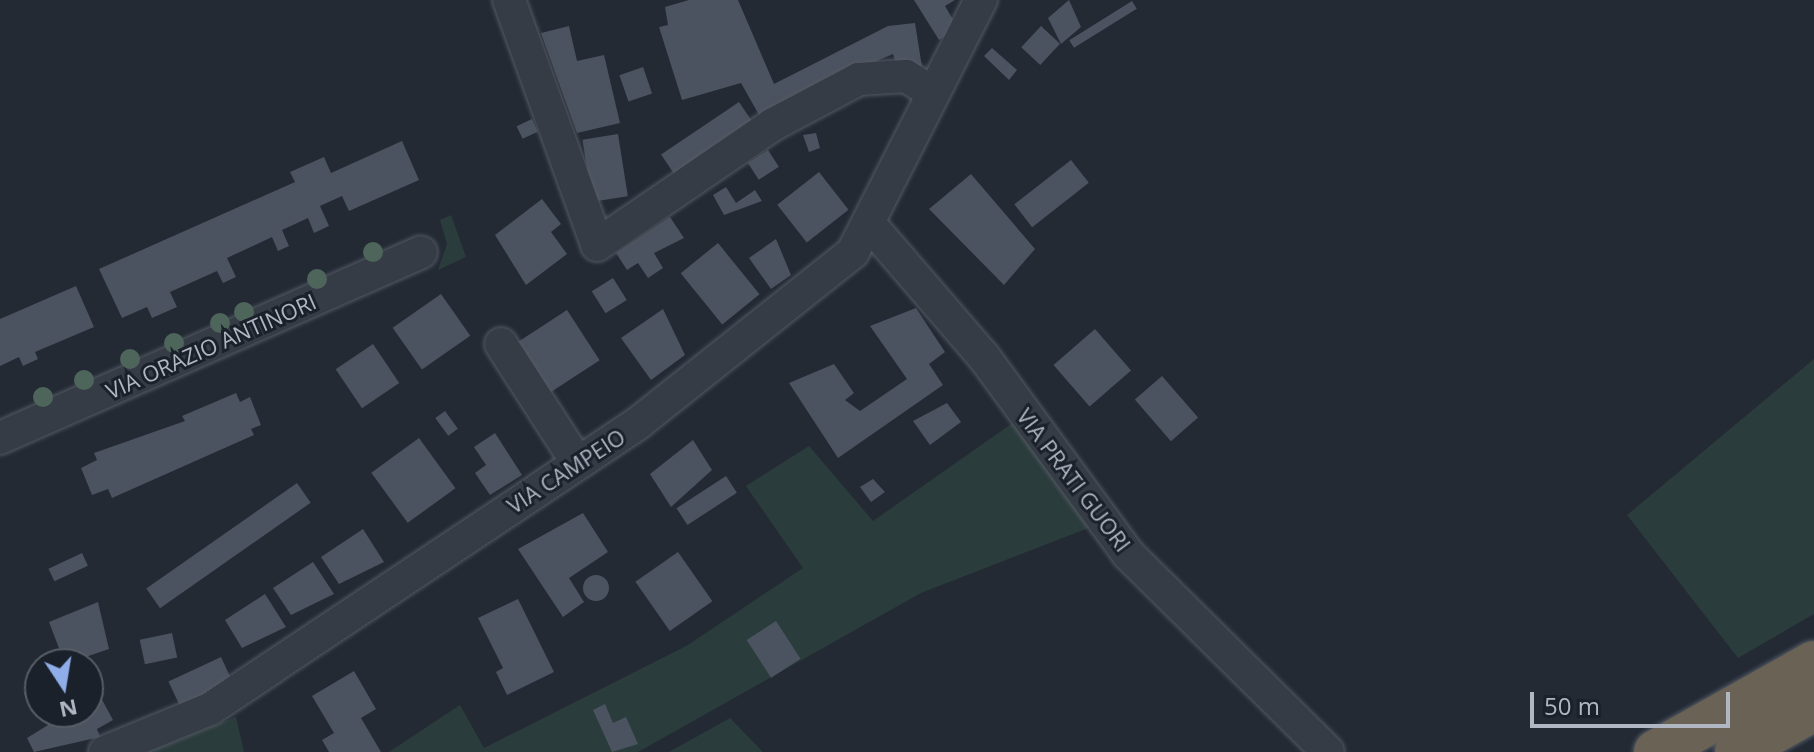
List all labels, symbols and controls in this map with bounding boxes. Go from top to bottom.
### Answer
street label: VIA ORAZIO ANTINORI [102,288,320,404]
street label: VIA PRATI GUORI [1012,403,1136,557]
street label: VIA CAMPEIO [502,423,630,519]
north arrow [24,648,104,728]
scale bar [1534,676,1734,726]
text: 50 m [1544,689,1600,722]
text: N [57,693,80,726]

